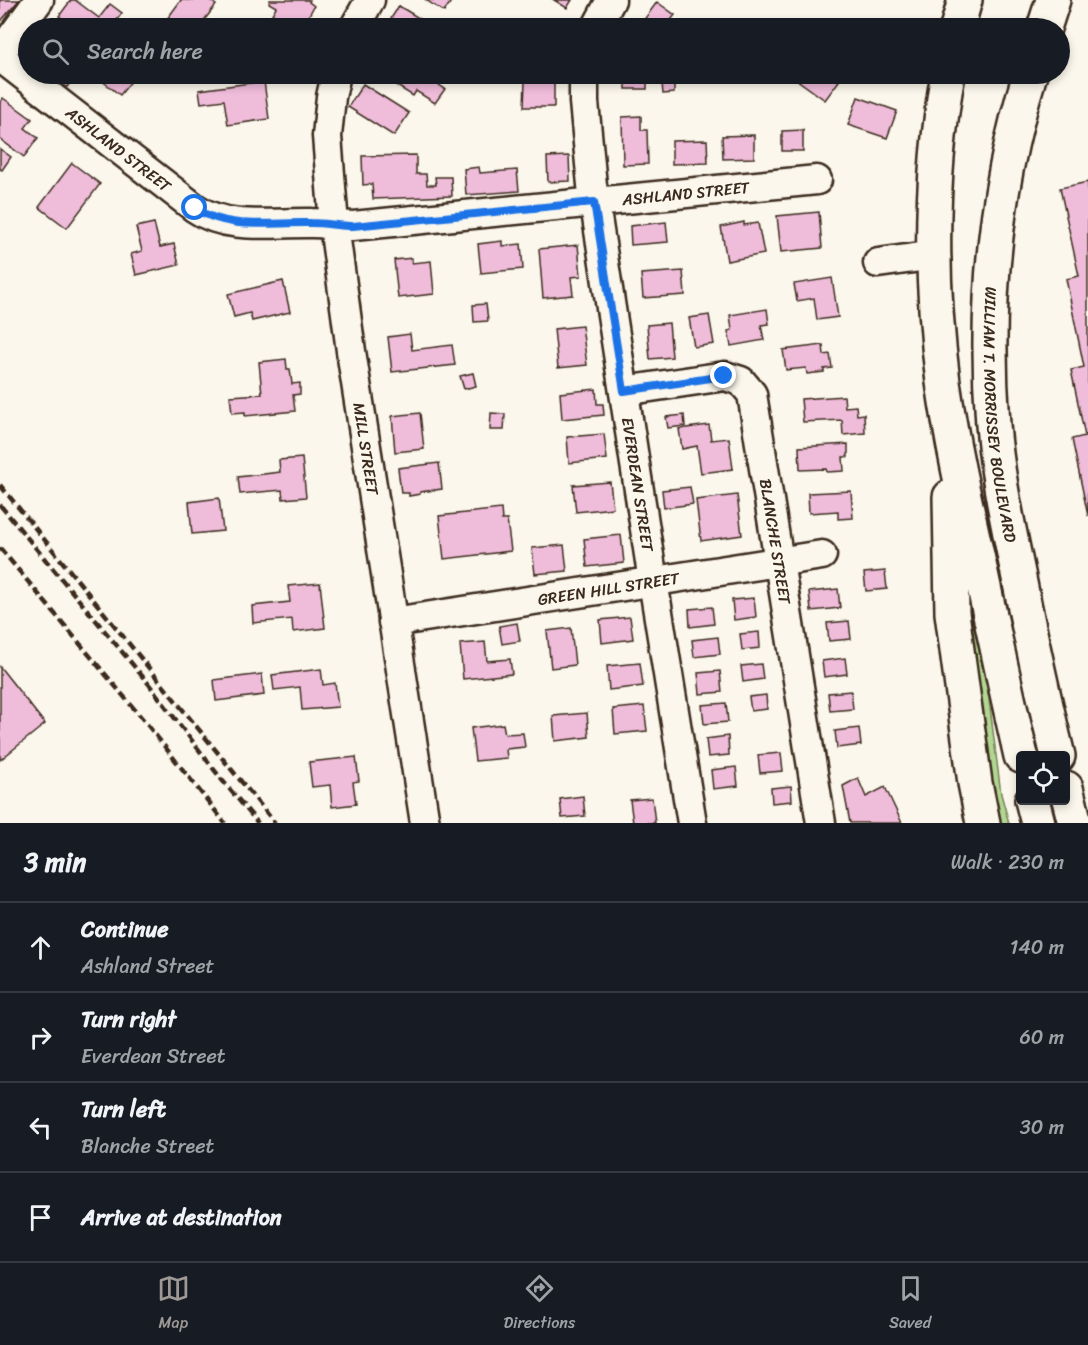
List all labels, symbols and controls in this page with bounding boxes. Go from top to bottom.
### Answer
search box [18,18,1070,84]
text: Search here [87,32,203,71]
icon: search [39,35,72,68]
street label: ASHLAND STREET [59,98,179,200]
street label: ASHLAND STREET [620,172,752,214]
route start [181,194,207,220]
street label: WILLIAM T. MORRISSEY BOULEVARD [975,286,1026,545]
route end [710,362,736,388]
street label: MILL STREET [345,400,388,498]
street label: EVERDEAN STREET [613,415,663,555]
street label: BLANCHE STREET [751,476,800,607]
street label: GREEN HILL STREET [536,563,682,614]
map controls [1016,751,1070,805]
button: locate [1016,751,1070,805]
text: 3 min [24,839,86,885]
text: Walk · 230 m [951,845,1064,880]
text: Continue [81,910,169,949]
text: 140 m [1010,930,1064,965]
icon: ahead [24,931,57,964]
text: Ashland Street [81,949,214,984]
text: Turn right [81,1000,176,1039]
text: 60 m [1019,1020,1064,1055]
icon: right [24,1021,57,1054]
text: Everdean Street [81,1039,226,1074]
text: Turn left [81,1090,166,1129]
text: 30 m [1020,1110,1064,1145]
icon: left [24,1111,57,1144]
text: Blanche Street [81,1129,214,1164]
text: Arrive at destination [81,1198,282,1237]
icon: arrive [24,1201,57,1234]
tab: Map [157,1272,190,1337]
tab: Directions [504,1272,575,1337]
tab: Saved [889,1272,931,1337]

